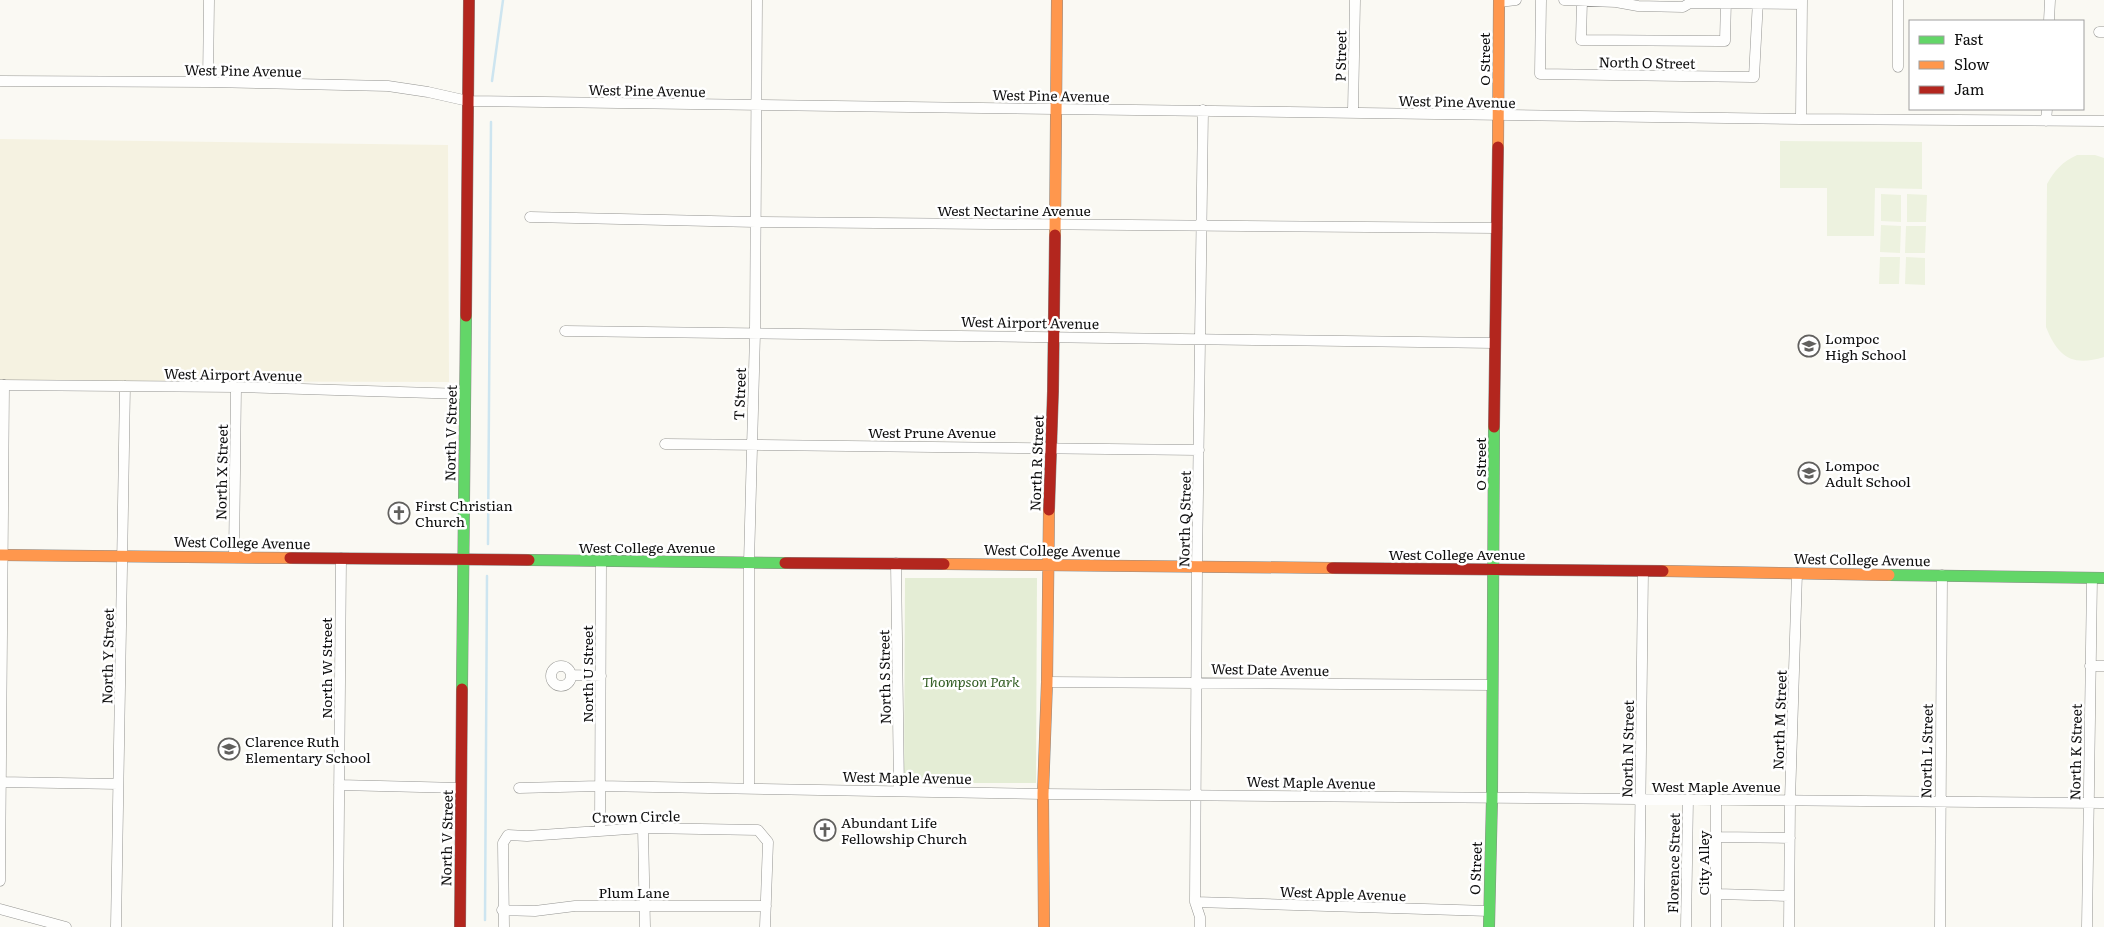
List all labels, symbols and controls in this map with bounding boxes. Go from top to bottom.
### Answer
legend [1909,20,2084,110]
text: Fast [1954,27,1983,50]
street label: P Street [1330,30,1350,82]
street label: O Street [1474,32,1494,86]
street label: North O Street [1598,51,1696,73]
text: Slow [1954,52,1989,75]
street label: West Pine Avenue [184,59,302,81]
text: Jam [1954,77,1985,100]
street label: West Pine Avenue [588,79,706,101]
street label: West Pine Avenue [992,84,1110,106]
street label: West Pine Avenue [1398,90,1516,112]
street label: West Nectarine Avenue [937,200,1091,220]
street label: West Airport Avenue [961,311,1099,333]
place label: Lompoc High School [1825,328,1907,364]
school or university icon: Lompoc High School [1797,334,1821,358]
street label: West Airport Avenue [164,363,302,385]
street label: T Street [728,367,750,421]
street label: North V Street [439,384,461,481]
street label: North R Street [1024,414,1048,512]
street label: West Prune Avenue [868,422,996,442]
street label: North X Street [210,423,232,520]
street label: O Street [1470,437,1490,491]
place label: Lompoc Adult School [1825,455,1911,491]
school or university icon: Lompoc Adult School [1797,461,1821,485]
street label: North Q Street [1173,470,1195,568]
place label: First Christian Church [415,495,513,531]
church icon: First Christian Church [387,501,411,525]
street label: West College Avenue [173,531,311,553]
street label: West College Avenue [579,537,715,557]
street label: West College Avenue [983,539,1121,561]
street label: West College Avenue [1389,544,1525,564]
street label: West College Avenue [1793,548,1931,570]
street label: North Y Street [96,607,118,704]
street label: North W Street [316,617,336,719]
street label: North U Street [577,625,597,723]
street label: North S Street [873,629,895,724]
street label: West Date Avenue [1211,658,1329,680]
street label: North M Street [1767,669,1791,770]
park label: Thompson Park [922,671,1020,691]
street label: North N Street [1616,700,1638,798]
street label: North L Street [1915,703,1937,799]
street label: North K Street [2064,703,2086,801]
place label: Clarence Ruth Elementary School [245,731,371,767]
school or university icon: Clarence Ruth Elementary School [217,737,241,761]
street label: West Maple Avenue [842,766,972,788]
street label: West Maple Avenue [1246,771,1376,793]
street label: West Maple Avenue [1651,776,1781,796]
street label: North V Street [435,789,457,886]
street label: Crown Circle [592,805,680,827]
place label: Abundant Life Fellowship Church [841,812,967,848]
street label: Florence Street [1662,812,1684,914]
church icon: Abundant Life Fellowship Church [813,818,837,842]
street label: City Alley [1693,830,1713,896]
street label: O Street [1464,841,1486,895]
street label: West Apple Avenue [1279,881,1407,905]
street label: Plum Lane [599,882,669,902]

